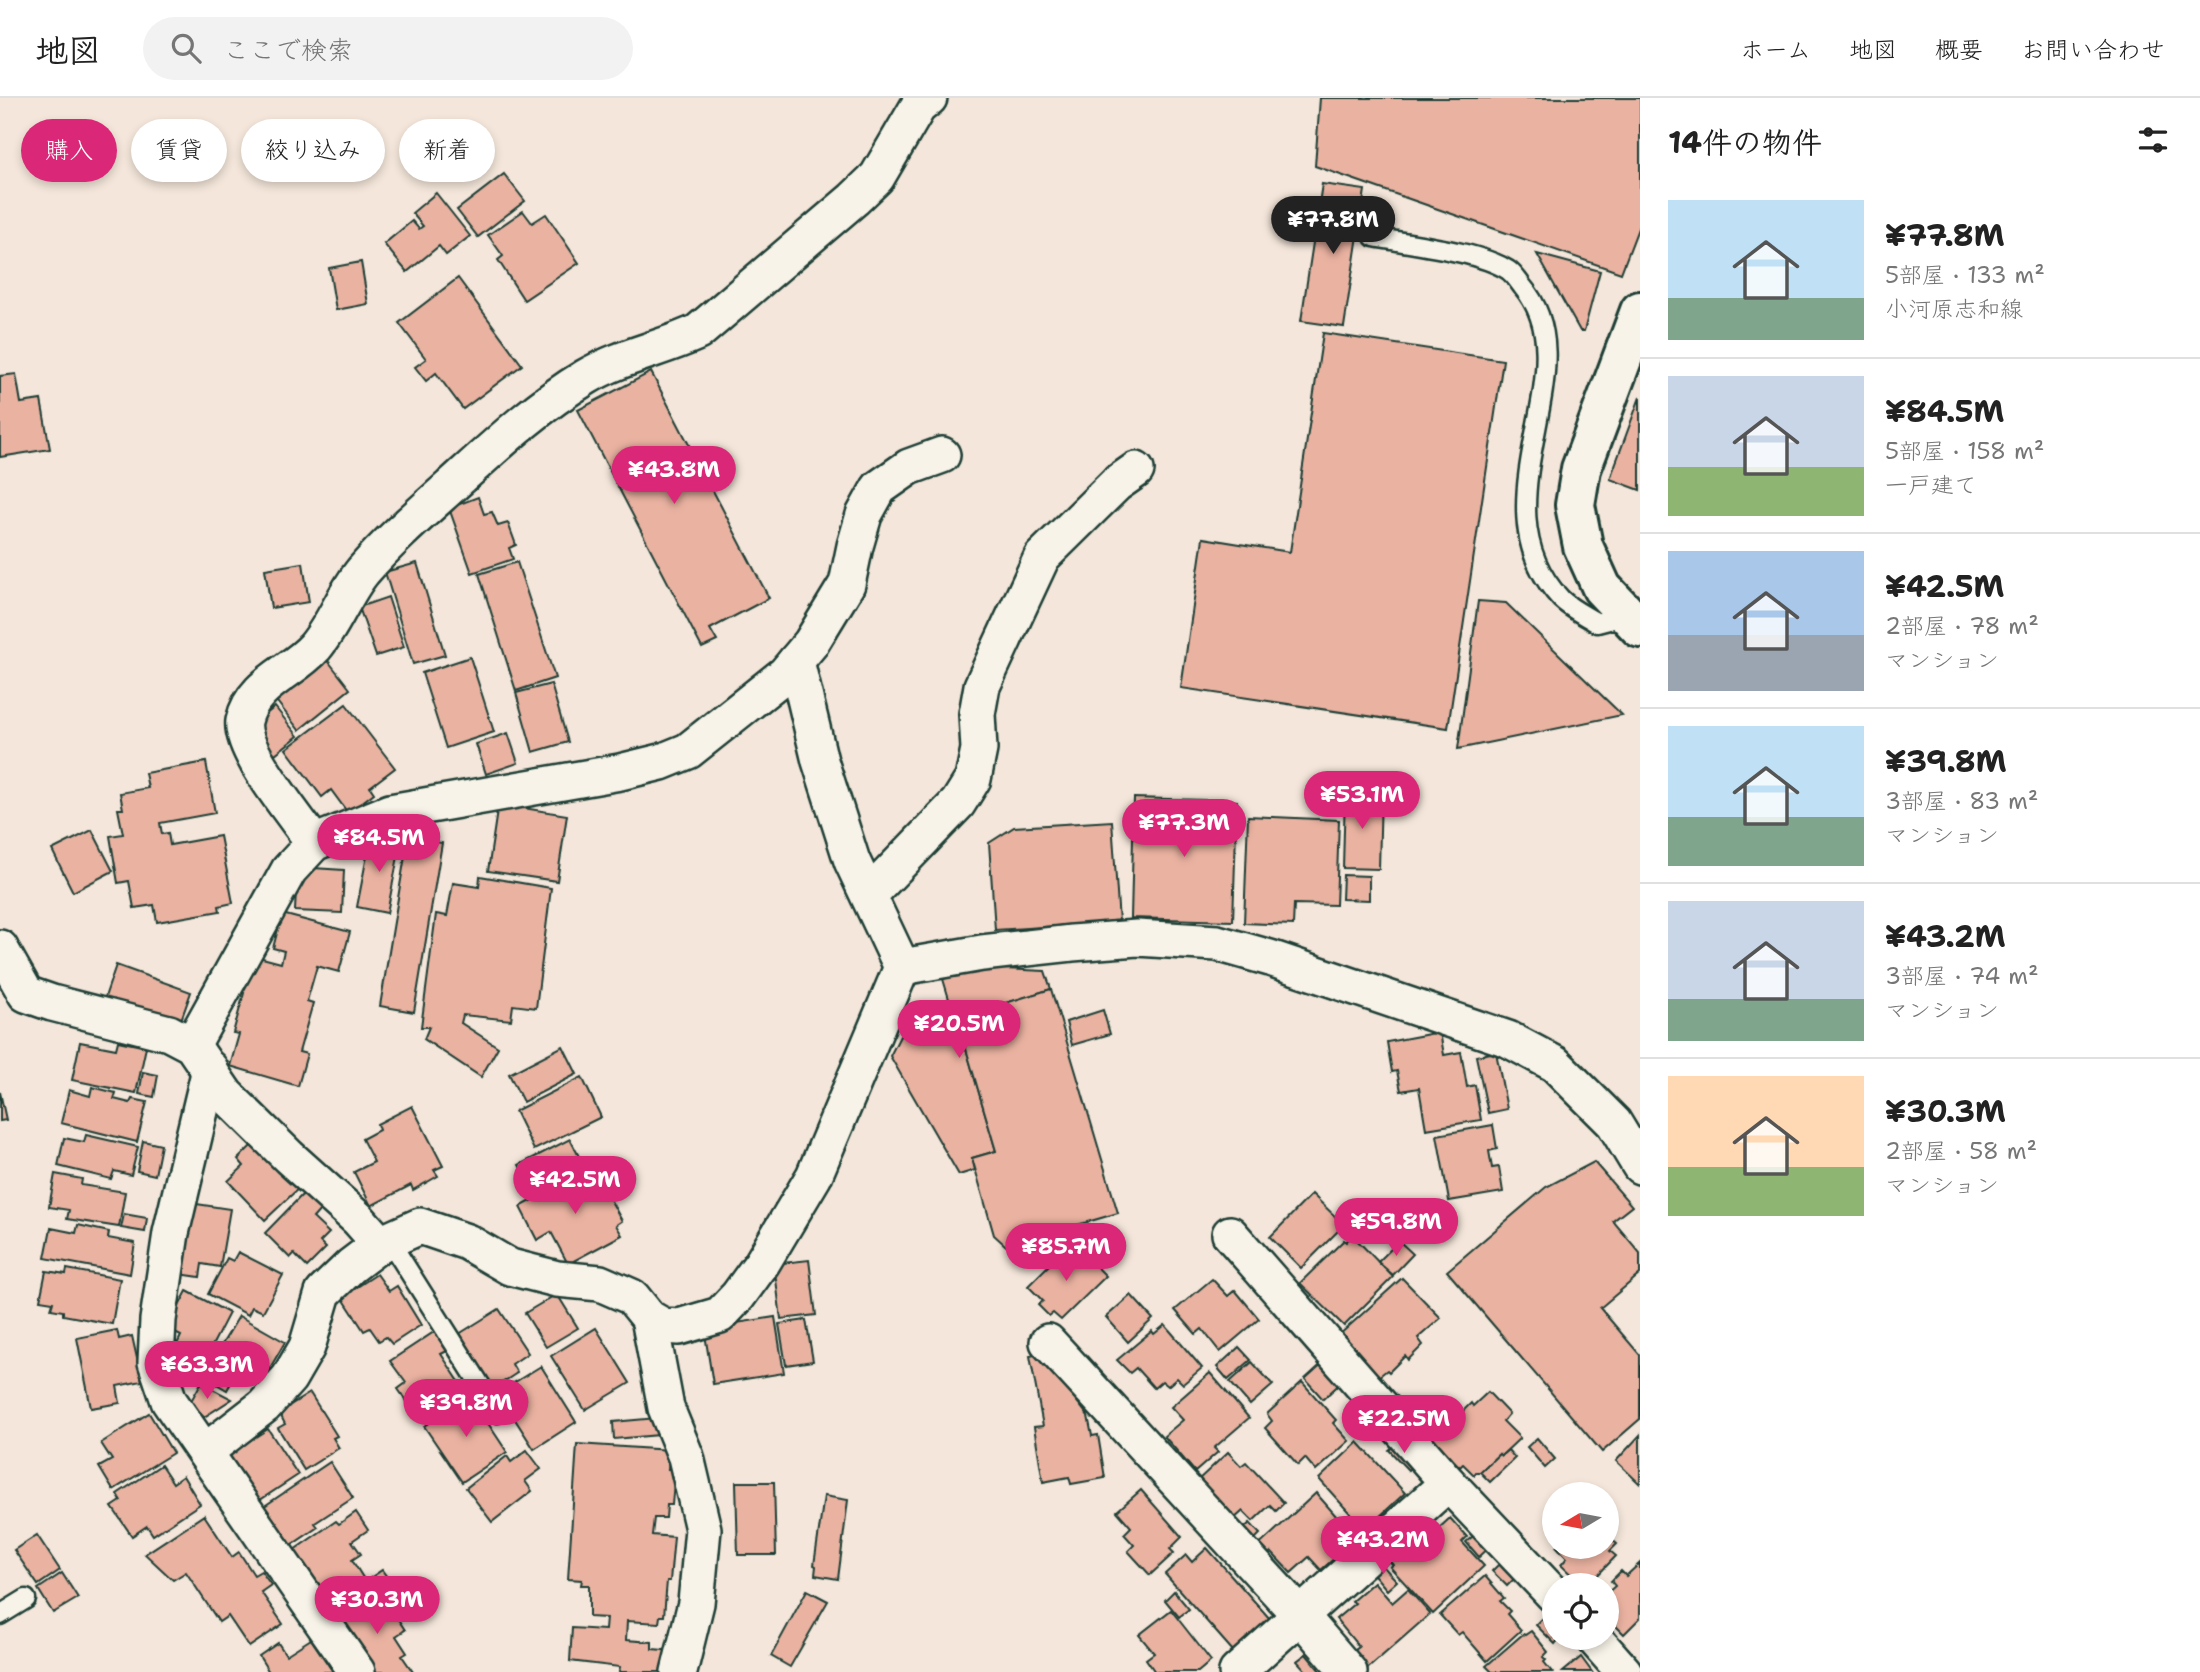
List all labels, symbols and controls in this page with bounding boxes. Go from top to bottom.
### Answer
search box [143,17,633,80]
text: 地図 [35,28,101,73]
icon: search [167,29,205,67]
text: ここで検索 [223,32,353,67]
text: ホーム [1740,34,1811,66]
text: 地図 [1849,34,1897,66]
text: 概要 [1935,34,1983,66]
text: お問い合わせ [2021,34,2165,66]
chip: 購入 [21,119,117,182]
chip: 賃貸 [131,119,227,182]
chip: 絞り込み [241,119,385,182]
chip: 新着 [399,119,495,182]
icon: filters [2134,121,2172,159]
text: 14件の物件 [1668,122,1822,163]
pin: ¥77.8M [1276,197,1390,256]
text: ¥77.8M [1287,204,1379,234]
text: ¥77.8M [1885,215,2005,256]
icon: home [1724,228,1808,312]
text: 5部屋 · 133 m² [1885,260,2045,290]
text: 小河原志和線 [1885,294,2023,324]
text: ¥84.5M [1885,391,2004,432]
icon: home [1724,404,1808,488]
text: 5部屋 · 158 m² [1885,436,2044,466]
pin: ¥43.8M [617,446,731,506]
text: ¥43.8M [628,454,720,484]
text: 一戸建て [1885,470,1977,500]
text: ¥42.5M [1885,566,2004,607]
icon: home [1724,579,1808,663]
text: 2部屋 · 78 m² [1885,611,2039,641]
text: マンション [1885,645,1999,675]
text: ¥39.8M [1885,741,2007,782]
icon: home [1724,754,1808,838]
pin: ¥53.1M [1305,772,1419,831]
text: ¥53.1M [1320,779,1404,809]
text: 3部屋 · 83 m² [1885,786,2038,816]
pin: ¥77.3M [1127,800,1241,859]
text: ¥77.3M [1138,807,1230,837]
pin: ¥84.5M [322,814,436,874]
text: マンション [1885,820,1999,850]
text: ¥84.5M [333,822,425,852]
text: ¥43.2M [1885,916,2006,957]
icon: home [1724,929,1808,1013]
text: 3部屋 · 74 m² [1885,961,2039,991]
text: マンション [1885,995,1999,1025]
pin: ¥20.5M [902,1000,1016,1060]
text: ¥20.5M [913,1008,1005,1038]
text: ¥30.3M [1885,1091,2006,1132]
icon: home [1724,1104,1808,1188]
text: 2部屋 · 58 m² [1885,1136,2037,1166]
pin: ¥42.5M [518,1156,632,1216]
text: ¥42.5M [529,1164,621,1194]
text: マンション [1885,1170,1999,1200]
pin: ¥59.8M [1339,1198,1453,1258]
text: ¥59.8M [1350,1206,1442,1236]
pin: ¥85.7M [1009,1224,1123,1283]
text: ¥85.7M [1021,1231,1111,1261]
pin: ¥63.3M [150,1342,264,1401]
text: ¥63.3M [161,1349,253,1379]
pin: ¥39.8M [409,1380,523,1439]
text: ¥39.8M [419,1387,513,1417]
pin: ¥22.5M [1347,1396,1461,1455]
text: ¥22.5M [1358,1403,1450,1433]
north arrow [1542,1482,1619,1559]
map controls [1542,1482,1619,1650]
pin: ¥43.2M [1326,1516,1440,1576]
text: ¥43.2M [1337,1524,1429,1554]
button: locate [1542,1573,1619,1650]
pin: ¥30.3M [320,1576,434,1636]
text: ¥30.3M [331,1584,423,1614]

